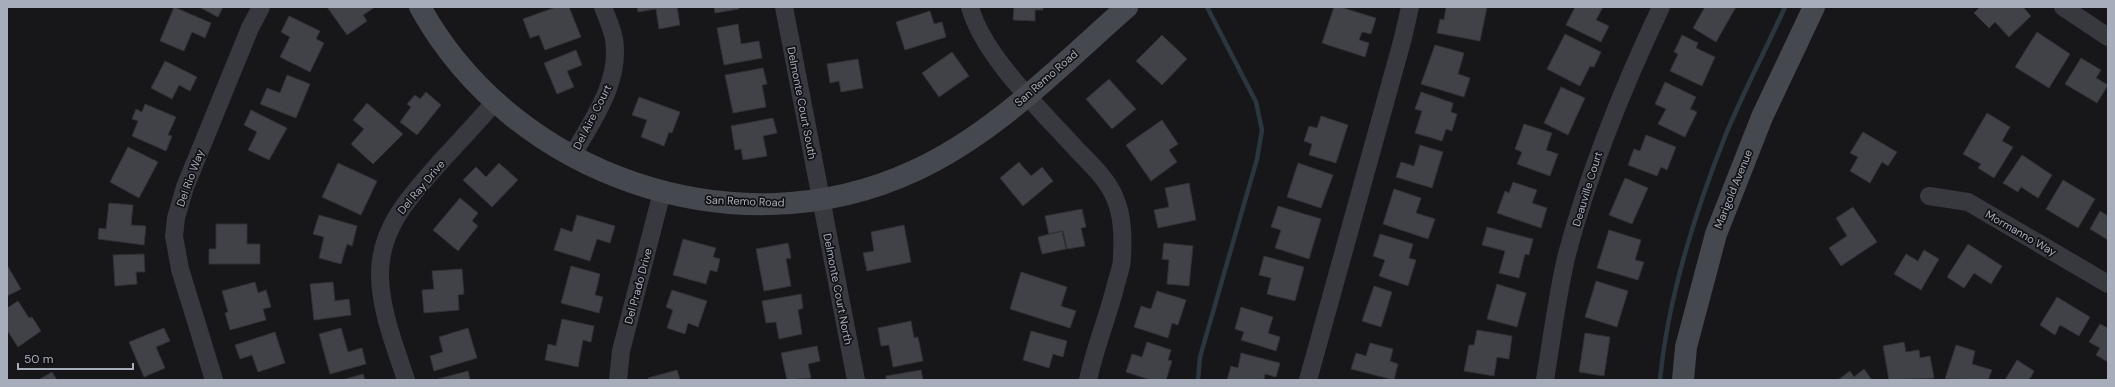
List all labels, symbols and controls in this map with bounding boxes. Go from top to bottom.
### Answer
street label: Delmonte Court South [784,46,820,160]
street label: San Remo Road [1012,47,1080,109]
street label: Del Aire Court [570,82,614,152]
street label: Del Rio Way [173,147,207,209]
street label: Marigold Avenue [1711,147,1755,231]
street label: Deauville Court [1569,150,1605,228]
street label: Del Ray Drive [394,157,448,217]
street label: San Remo Road [705,193,785,209]
street label: Mormanno Way [1983,207,2059,259]
street label: Delmonte Court North [820,232,856,346]
street label: Del Prado Drive [621,247,655,325]
scale bar [18,345,133,371]
text: 50 m [24,351,53,367]

